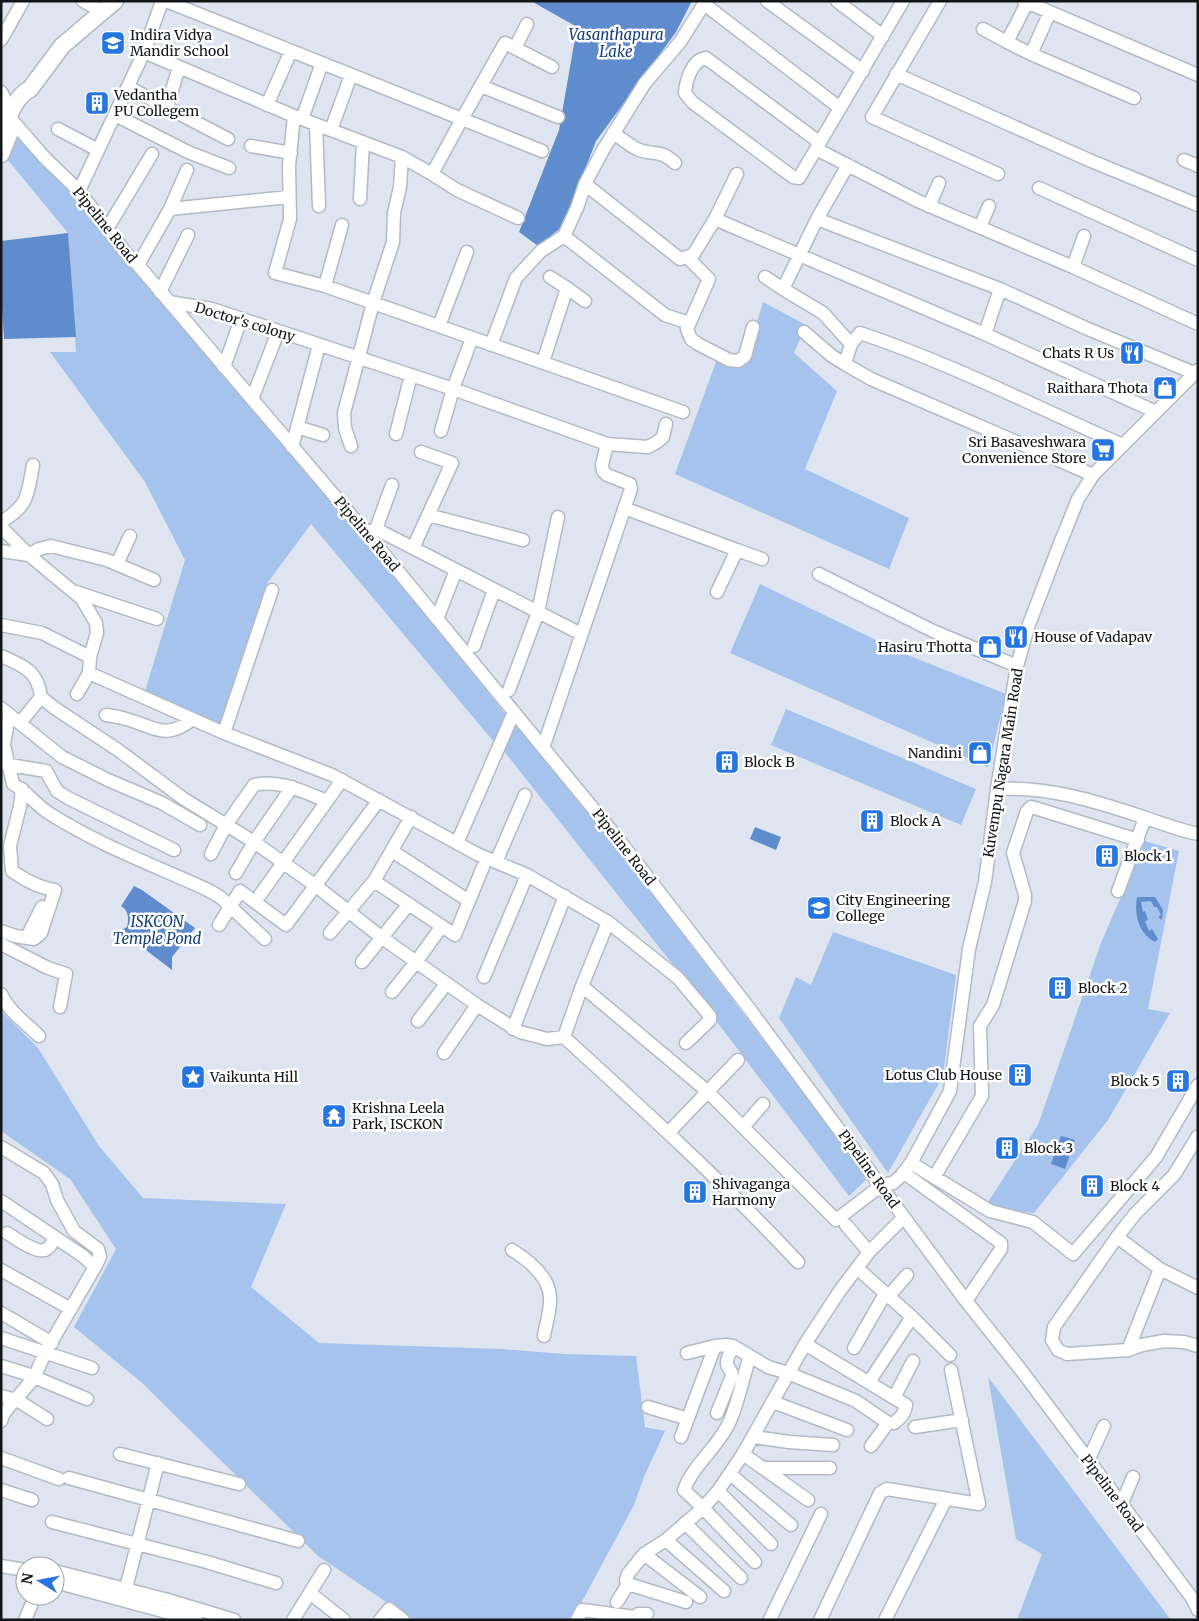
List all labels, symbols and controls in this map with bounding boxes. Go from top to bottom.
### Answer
water label: Vasanthapura Lake [568,25,664,61]
place label: Indira Vidya Mandir School [130,26,230,60]
school or university icon: Indira Vidya Mandir School [100,30,126,56]
place label: Vedantha PU Collegem [113,86,199,120]
building icon: Vedantha PU Collegem [84,90,110,116]
street label: Pipeline Road [69,183,141,267]
street label: Doctor's colony [193,298,298,346]
restaurant icon: Chats R Us [1119,340,1145,366]
place label: Chats R Us [1042,344,1114,362]
shop icon: Raithara Thota [1152,375,1178,401]
place label: Raithara Thota [1047,379,1148,397]
place label: Sri Basaveshwara Convenience Store [962,433,1086,467]
supermarket icon: Sri Basaveshwara Convenience Store [1090,437,1116,463]
street label: Pipeline Road [330,493,404,576]
restaurant icon: House of Vadapav [1003,624,1029,650]
place label: House of Vadapav [1034,628,1153,646]
shop icon: Hasiru Thotta [977,634,1003,660]
place label: Hasiru Thotta [878,638,972,656]
street label: Kuvempu Nagara Main Road [979,667,1027,859]
shop icon: Nandini [967,740,993,766]
place label: Nandini [908,744,962,762]
building icon: Block B [714,749,740,775]
place label: Block B [744,753,795,771]
street label: Pipeline Road [588,805,660,889]
building icon: Block A [859,808,885,834]
place label: Block A [890,812,941,830]
building icon: Block 1 [1094,843,1120,869]
place label: Block 1 [1124,847,1172,865]
place label: City Engineering College [836,891,951,925]
school or university icon: City Engineering College [806,895,832,921]
water label: ISKCON Temple Pond [113,912,202,948]
building icon: Block 2 [1047,975,1073,1001]
place label: Block 2 [1078,979,1128,997]
building icon: Lotus Club House [1007,1062,1033,1088]
place icon: Vaikunta Hill [180,1064,206,1090]
place label: Lotus Club House [885,1066,1002,1084]
place label: Vaikunta Hill [209,1068,299,1086]
building icon: Block 5 [1165,1068,1191,1094]
place label: Block 5 [1111,1072,1160,1090]
place label: Krishna Leela Park, ISCKON [352,1099,445,1133]
temple icon: Krishna Leela Park, ISCKON [321,1103,347,1129]
street label: Pipeline Road [835,1126,904,1212]
building icon: Block 3 [994,1135,1020,1161]
place label: Block 3 [1024,1139,1073,1157]
building icon: Block 4 [1079,1173,1105,1199]
place label: Shivaganga Harmony [712,1175,791,1209]
place label: Block 4 [1110,1177,1160,1195]
building icon: Shivaganga Harmony [682,1179,708,1205]
street label: Pipeline Road [1077,1451,1147,1536]
north arrow [15,1556,65,1606]
text: N [17,1572,37,1586]

